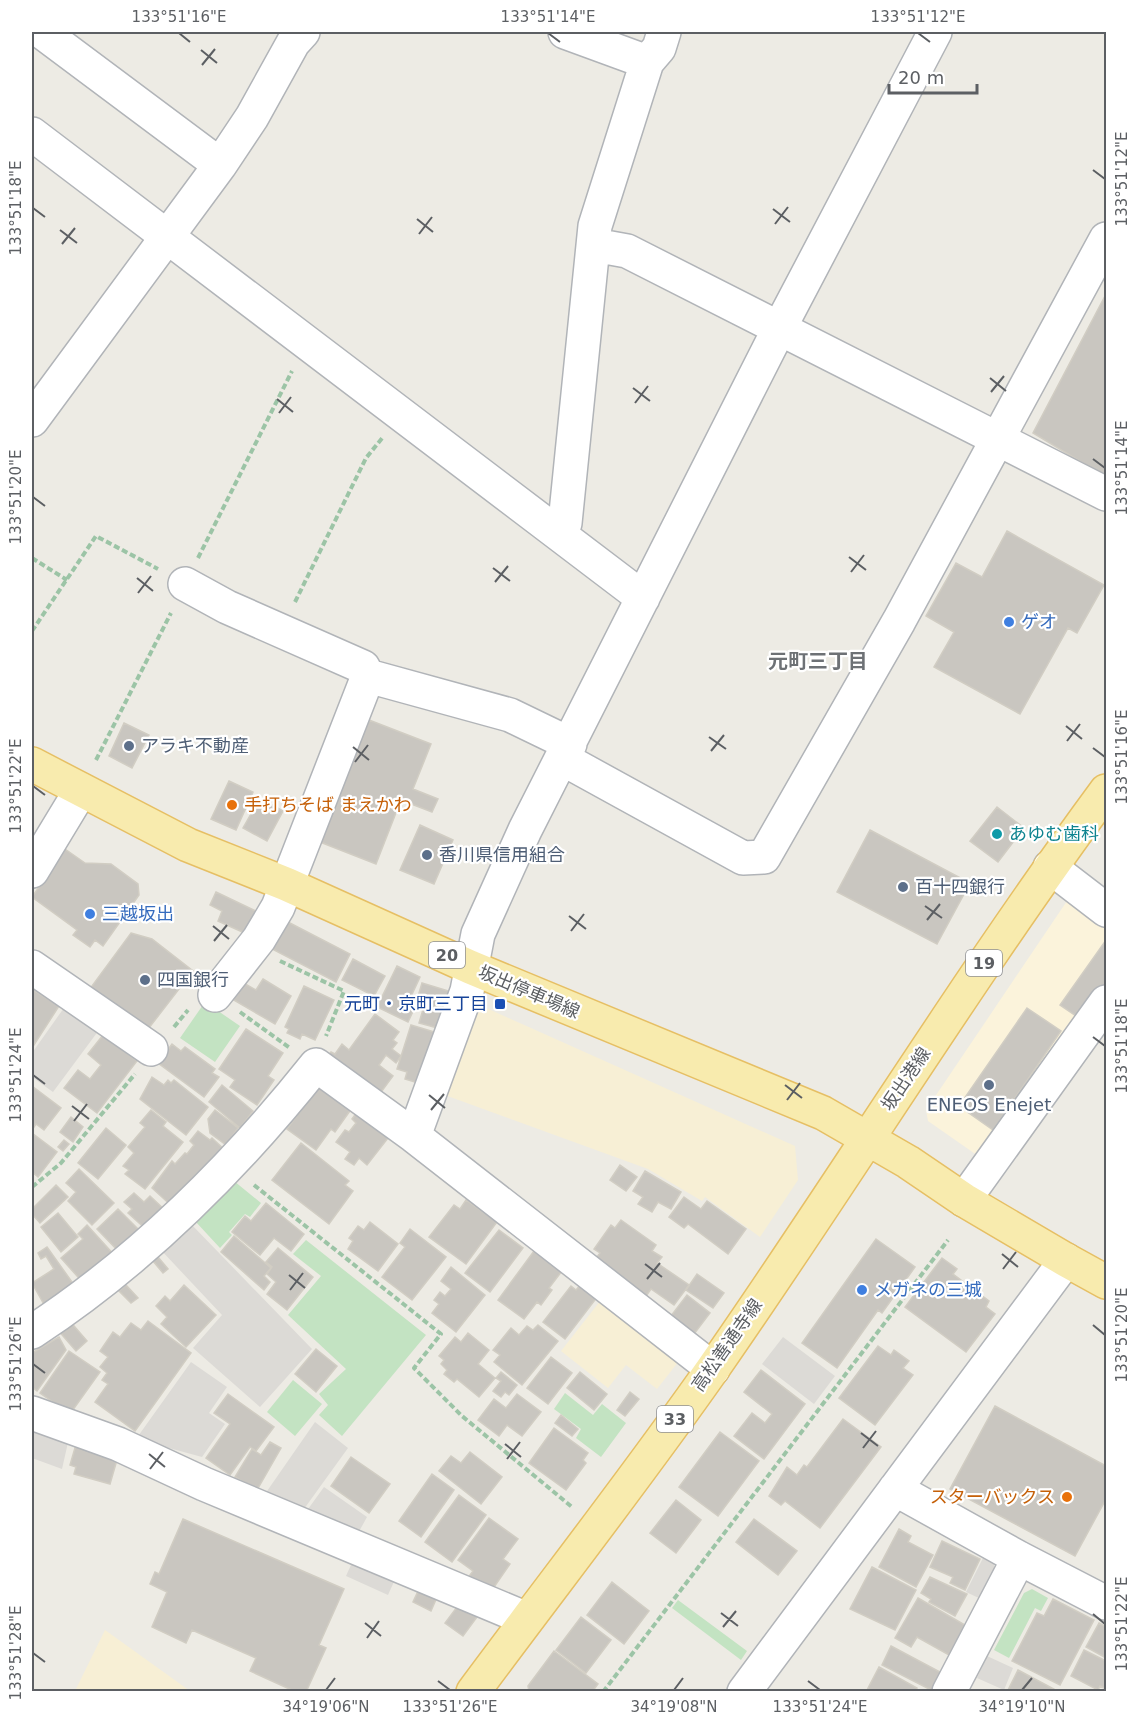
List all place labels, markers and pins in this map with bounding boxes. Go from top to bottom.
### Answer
place label: ゲオ [1021,611,1057,632]
marker: ゲオ [1002,615,1016,629]
place label: アラキ不動産 [141,735,249,756]
marker: アラキ不動産 [122,739,136,753]
place label: 手打ちそば まえかわ [244,794,412,815]
marker: 手打ちそば まえかわ [225,798,239,812]
place label: あゆむ歯科 [1009,823,1099,844]
marker: あゆむ歯科 [990,827,1004,841]
place label: 香川県信用組合 [439,844,565,865]
marker: 香川県信用組合 [420,848,434,862]
place label: 百十四銀行 [915,876,1005,897]
marker: 百十四銀行 [896,880,910,894]
place label: 三越坂出 [102,903,174,924]
marker: 三越坂出 [83,907,97,921]
place label: 四国銀行 [157,969,229,990]
marker: 四国銀行 [138,973,152,987]
place label: 元町・京町三丁目 [344,993,488,1014]
marker: 元町・京町三丁目 [493,997,507,1011]
marker: ENEOS Enejet [982,1078,996,1092]
place label: ENEOS Enejet [927,1094,1051,1115]
place label: メガネの三城 [874,1279,982,1300]
marker: メガネの三城 [855,1283,869,1297]
place label: スターバックス [930,1486,1055,1507]
marker: スターバックス [1060,1490,1074,1504]

